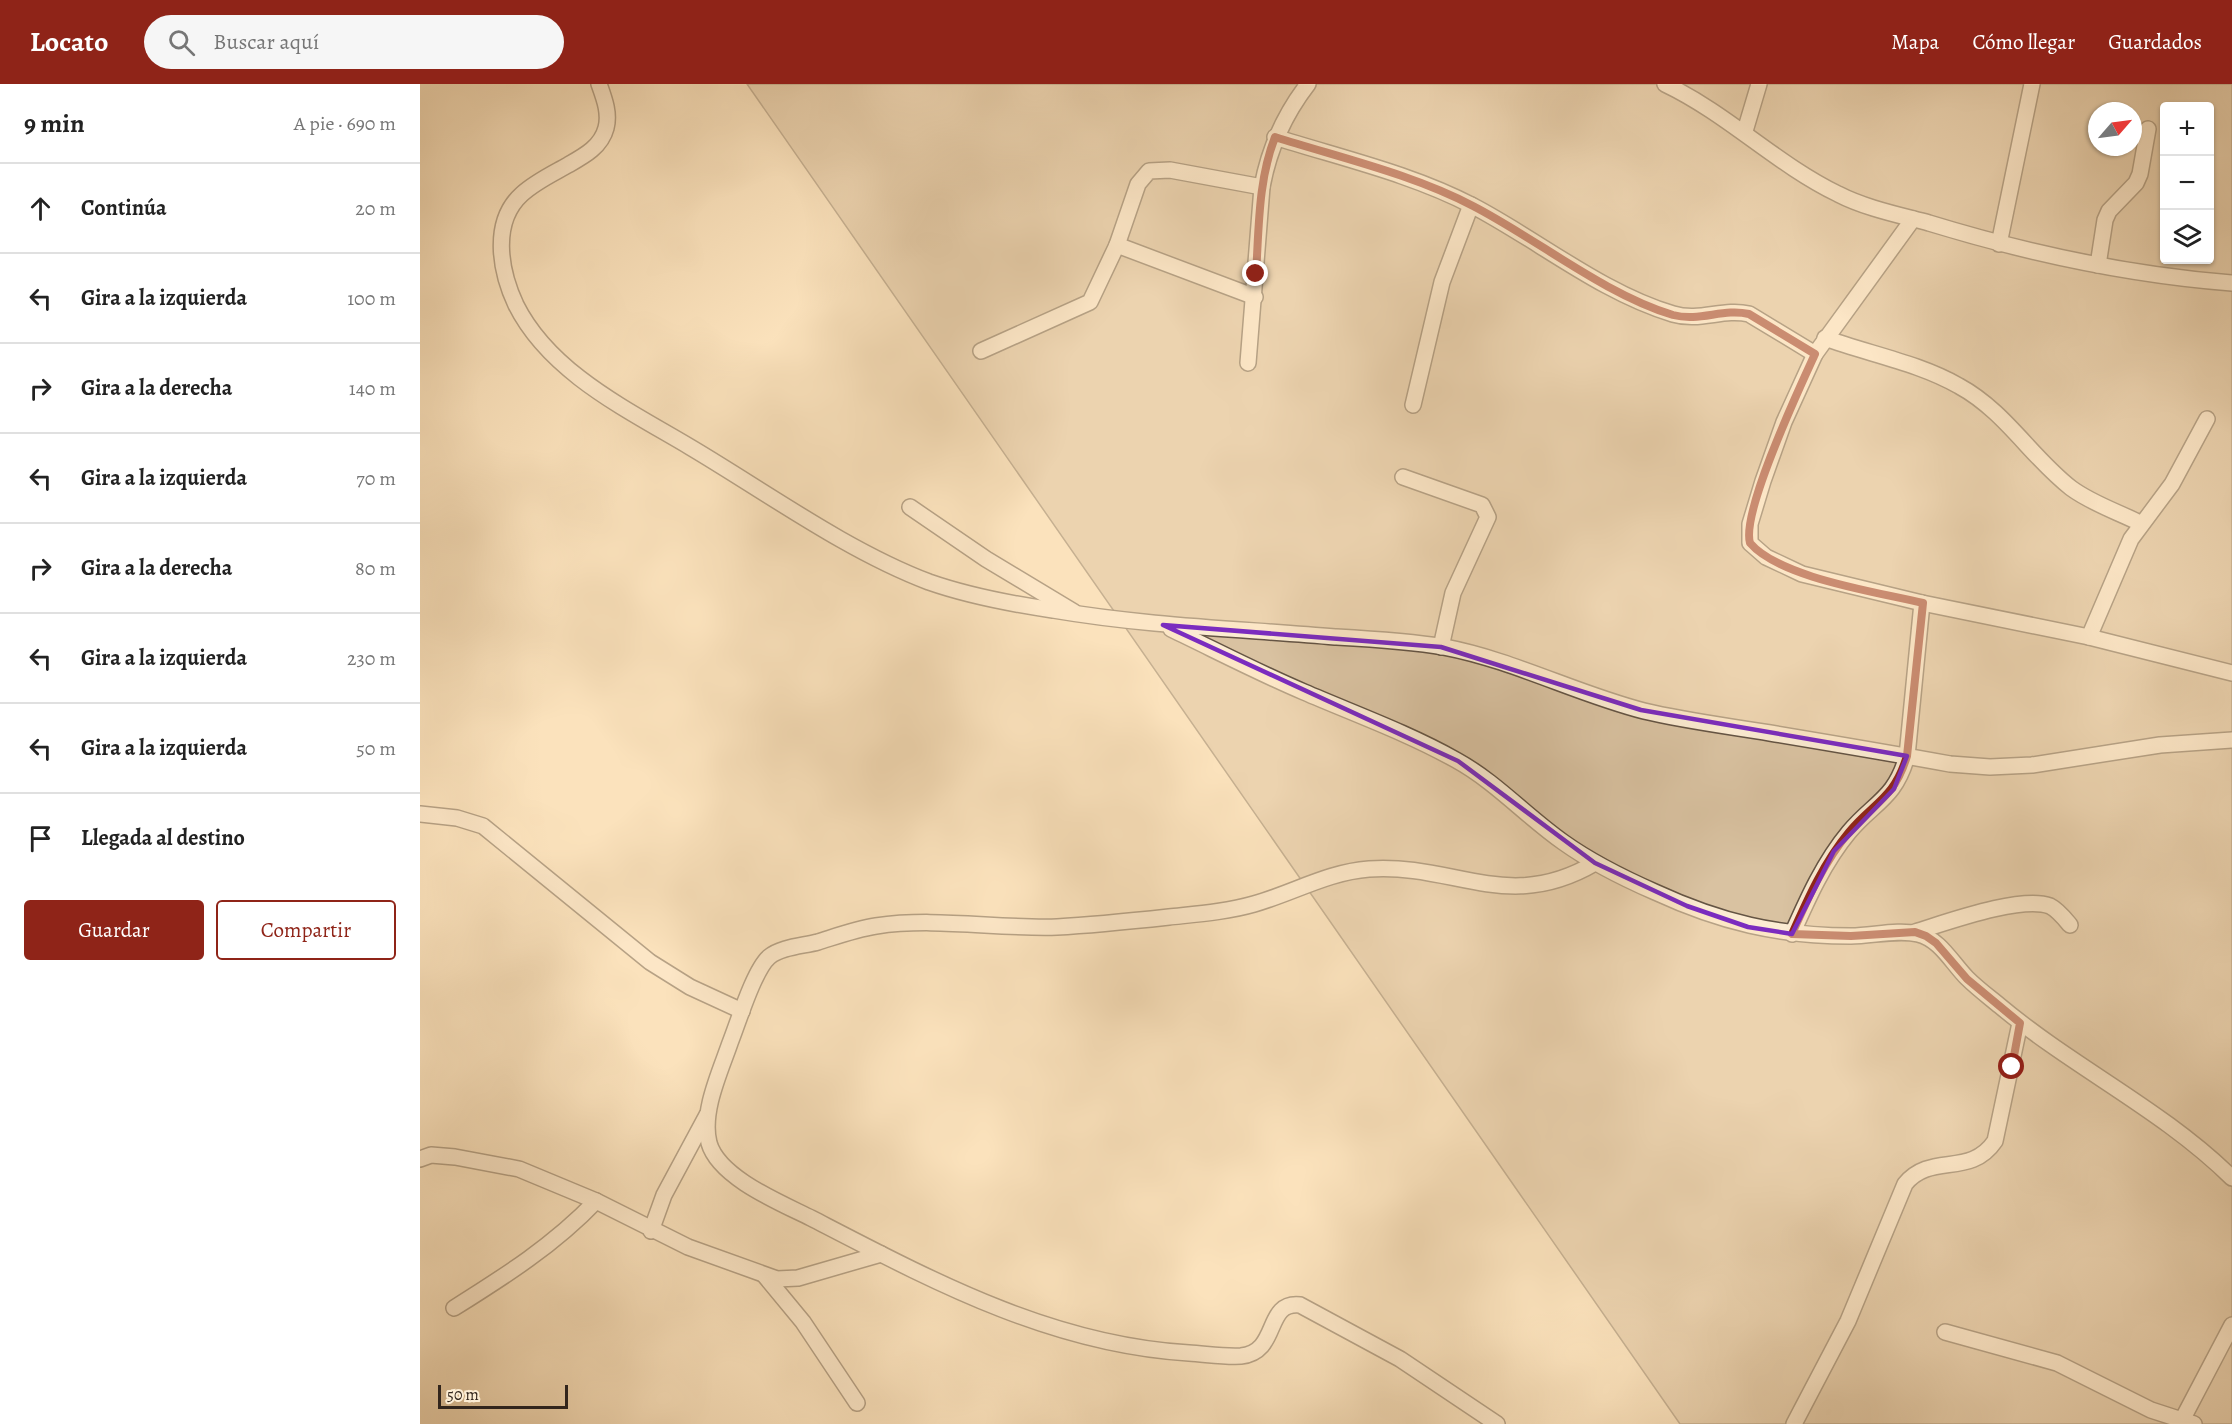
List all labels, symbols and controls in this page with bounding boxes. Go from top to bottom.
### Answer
search box [144,15,564,69]
text: Locato [30,23,108,61]
icon: search [165,26,198,59]
text: Buscar aquí [213,27,319,57]
text: Mapa [1891,28,1939,56]
text: Cómo llegar [1972,28,2075,56]
text: Guardados [2108,28,2202,56]
north arrow [2088,102,2142,156]
map controls [2160,102,2214,264]
button: + [2160,102,2214,156]
text: 9 min [24,106,85,141]
text: A pie · 690 m [294,110,396,137]
button: − [2160,156,2214,210]
icon: ahead [24,192,57,225]
text: Continúa [81,193,167,223]
text: 20 m [355,195,396,222]
button: layers [2160,210,2214,264]
route end [1242,260,1268,286]
icon: left [24,282,57,315]
text: Gira a la izquierda [81,283,247,313]
text: 100 m [347,285,396,312]
icon: right [24,372,57,405]
text: Gira a la derecha [81,373,232,403]
text: 140 m [349,375,396,402]
icon: left [24,462,57,495]
text: Gira a la izquierda [81,463,247,493]
text: 70 m [356,465,396,492]
icon: right [24,552,57,585]
text: Gira a la derecha [81,553,232,583]
text: 80 m [355,555,396,582]
icon: left [24,642,57,675]
text: Gira a la izquierda [81,643,247,673]
text: 230 m [347,645,396,672]
icon: left [24,732,57,765]
text: Gira a la izquierda [81,733,247,763]
text: 50 m [356,735,396,762]
icon: arrive [24,822,57,855]
text: Llegada al destino [81,823,245,853]
button: Guardar [24,900,204,960]
button: Compartir [216,900,396,960]
route start [1998,1053,2024,1079]
scale bar [438,1382,568,1410]
text: 50 m [447,1384,479,1406]

